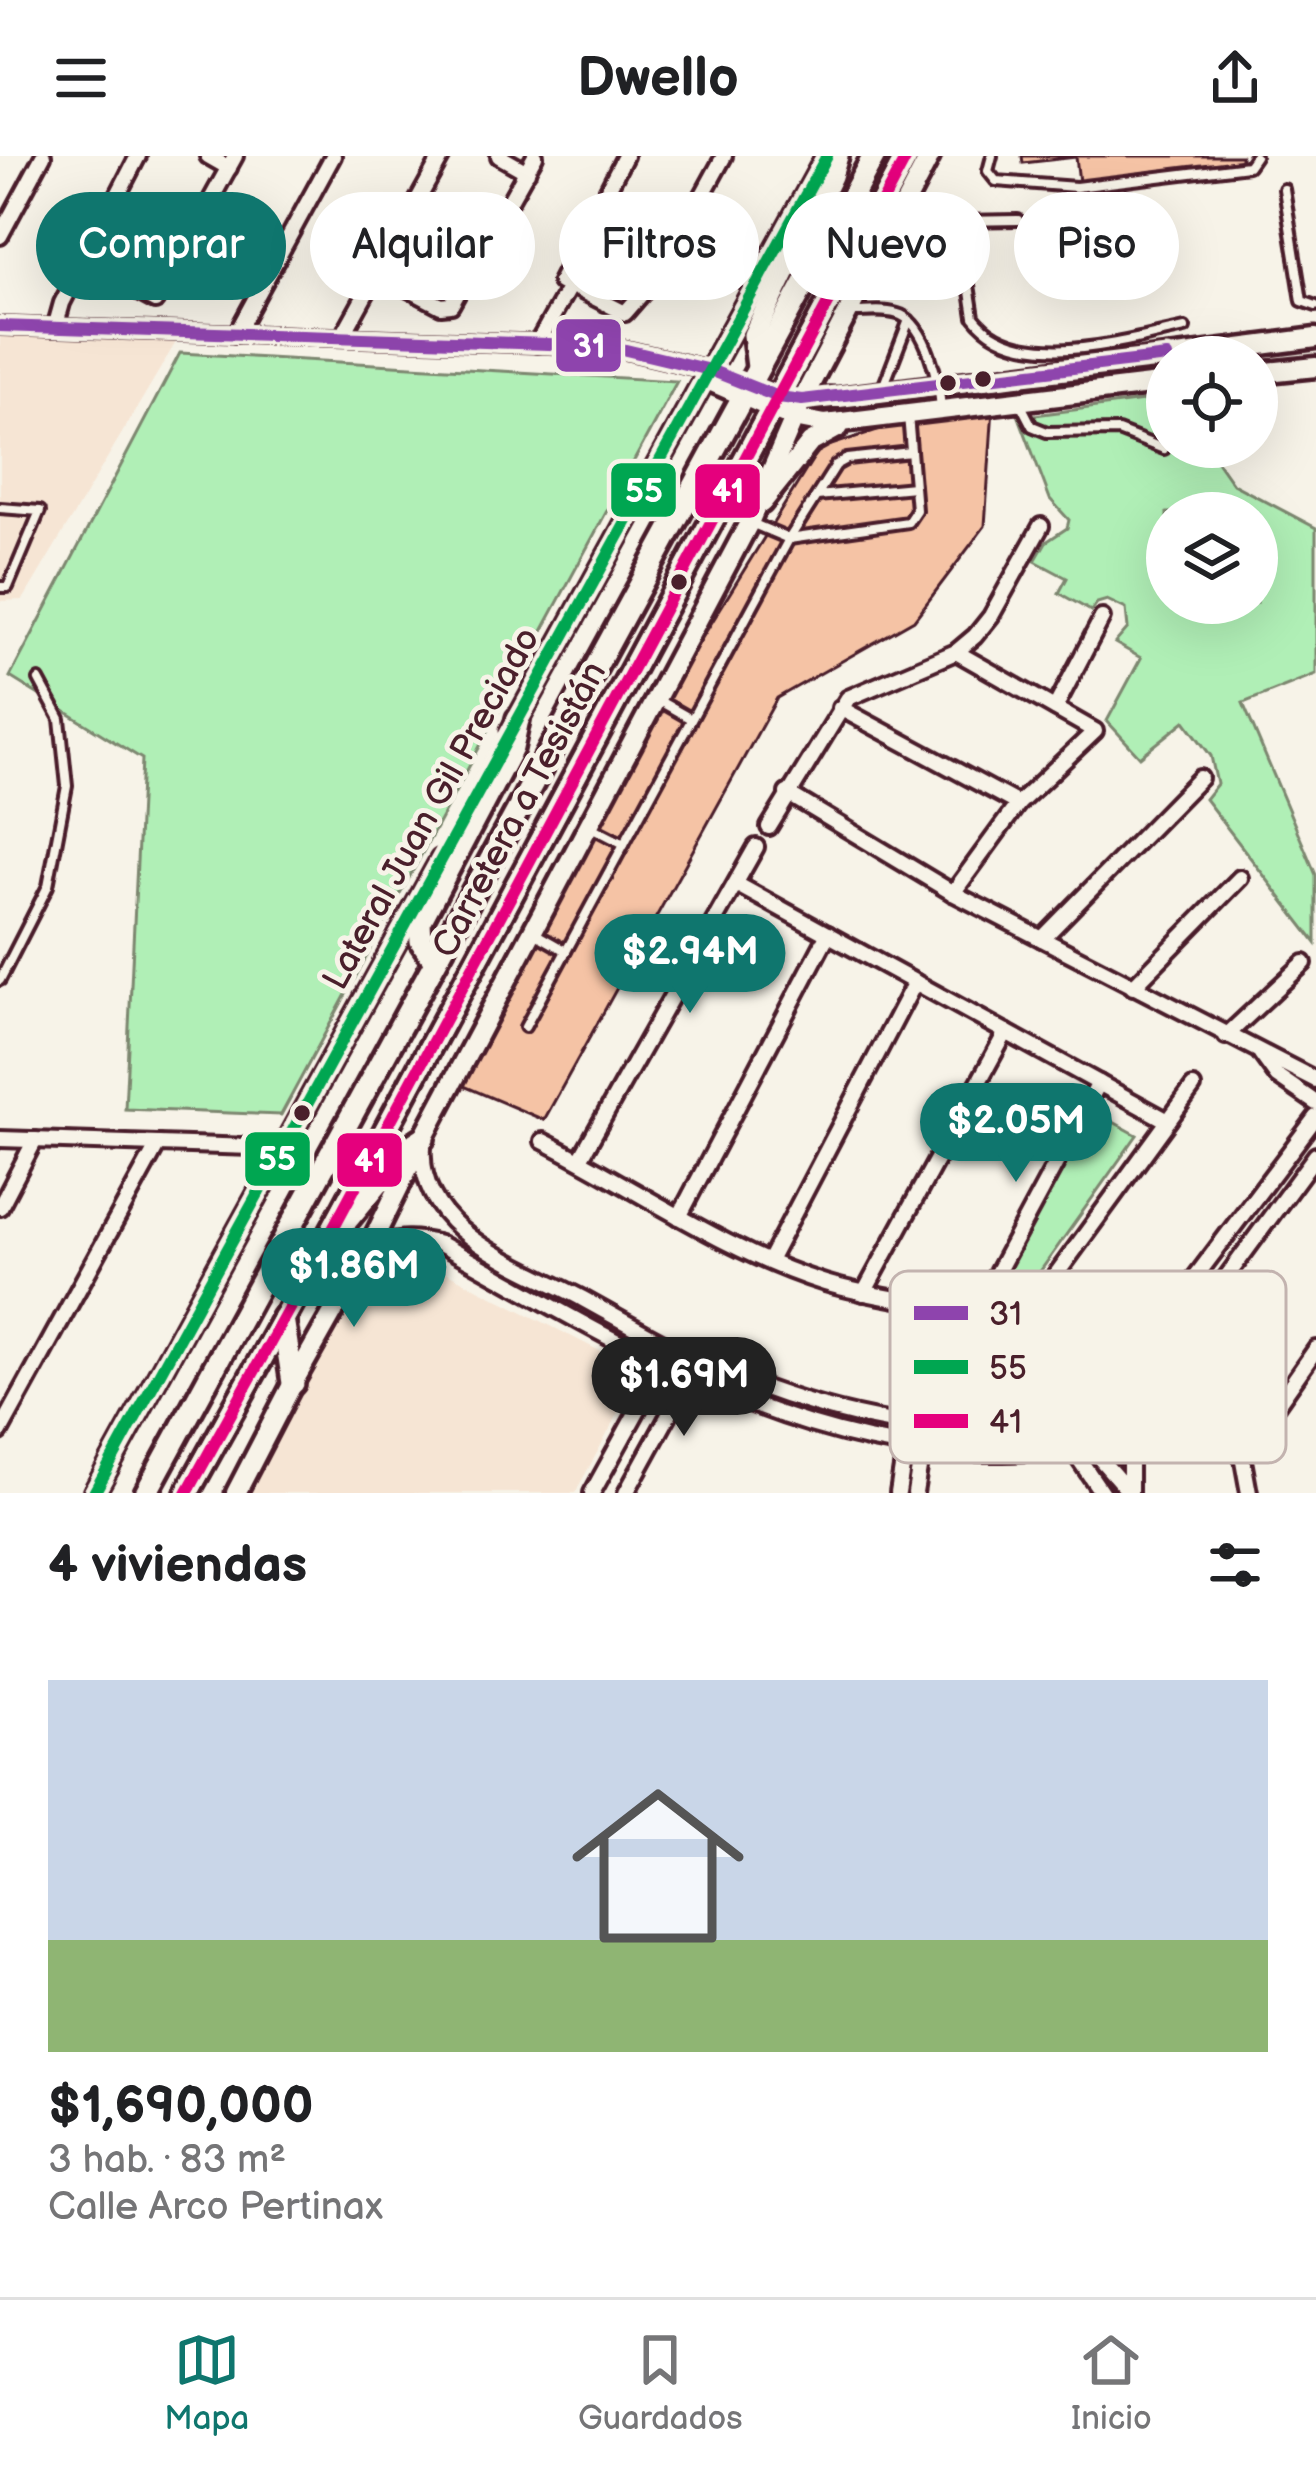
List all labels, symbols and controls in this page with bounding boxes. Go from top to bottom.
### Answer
icon: menu [48,45,114,111]
icon: share [1202,45,1268,111]
text: Dwello [577,46,739,111]
chip: Comprar [36,192,286,300]
chip: Alquilar [310,192,535,300]
chip: Filtros [559,192,759,300]
chip: Nuevo [783,192,990,300]
chip: Piso [1014,192,1179,300]
line badge: 31 [554,317,623,374]
text: 31 [572,327,606,367]
map controls [1146,336,1278,624]
button: locate [1146,336,1278,468]
unlabelled marker [972,368,994,390]
unlabelled marker [937,372,959,394]
line badge: 55 [609,461,678,519]
line badge: 41 [693,462,762,520]
text: 55 [625,472,663,512]
text: 41 [712,472,744,512]
button: layers [1146,492,1278,624]
unlabelled marker [668,571,690,593]
street label: Lateral Juan Gil Preciado [314,620,550,998]
street label: Carretera a Tesistán [424,655,616,965]
pin: $2.94M [592,914,788,1016]
text: $2.94M [621,929,759,976]
pin: $2.05M [918,1083,1114,1185]
text: $2.05M [947,1098,1085,1145]
unlabelled marker [291,1102,313,1124]
line badge: 55 [243,1130,312,1188]
line badge: 41 [335,1131,404,1189]
text: 55 [258,1140,296,1180]
text: 41 [354,1142,386,1182]
pin: $1.86M [256,1228,452,1330]
text: $1.86M [288,1243,420,1290]
legend [890,1271,1286,1463]
text: 31 [989,1295,1022,1335]
pin: $1.69M [586,1337,782,1439]
text: 55 [989,1349,1027,1389]
text: $1.69M [619,1352,749,1399]
text: 41 [989,1403,1022,1443]
icon: filters [1202,1532,1268,1598]
text: 4 viviendas [48,1535,307,1596]
icon: home [550,1758,766,1974]
text: $1,690,000 [48,2076,314,2137]
text: 3 hab. · 83 m² [48,2137,286,2184]
text: Calle Arco Pertinax [48,2184,383,2231]
tab: Mapa [164,2327,249,2439]
tab: Guardados [578,2327,743,2439]
tab: Inicio [1071,2327,1152,2439]

